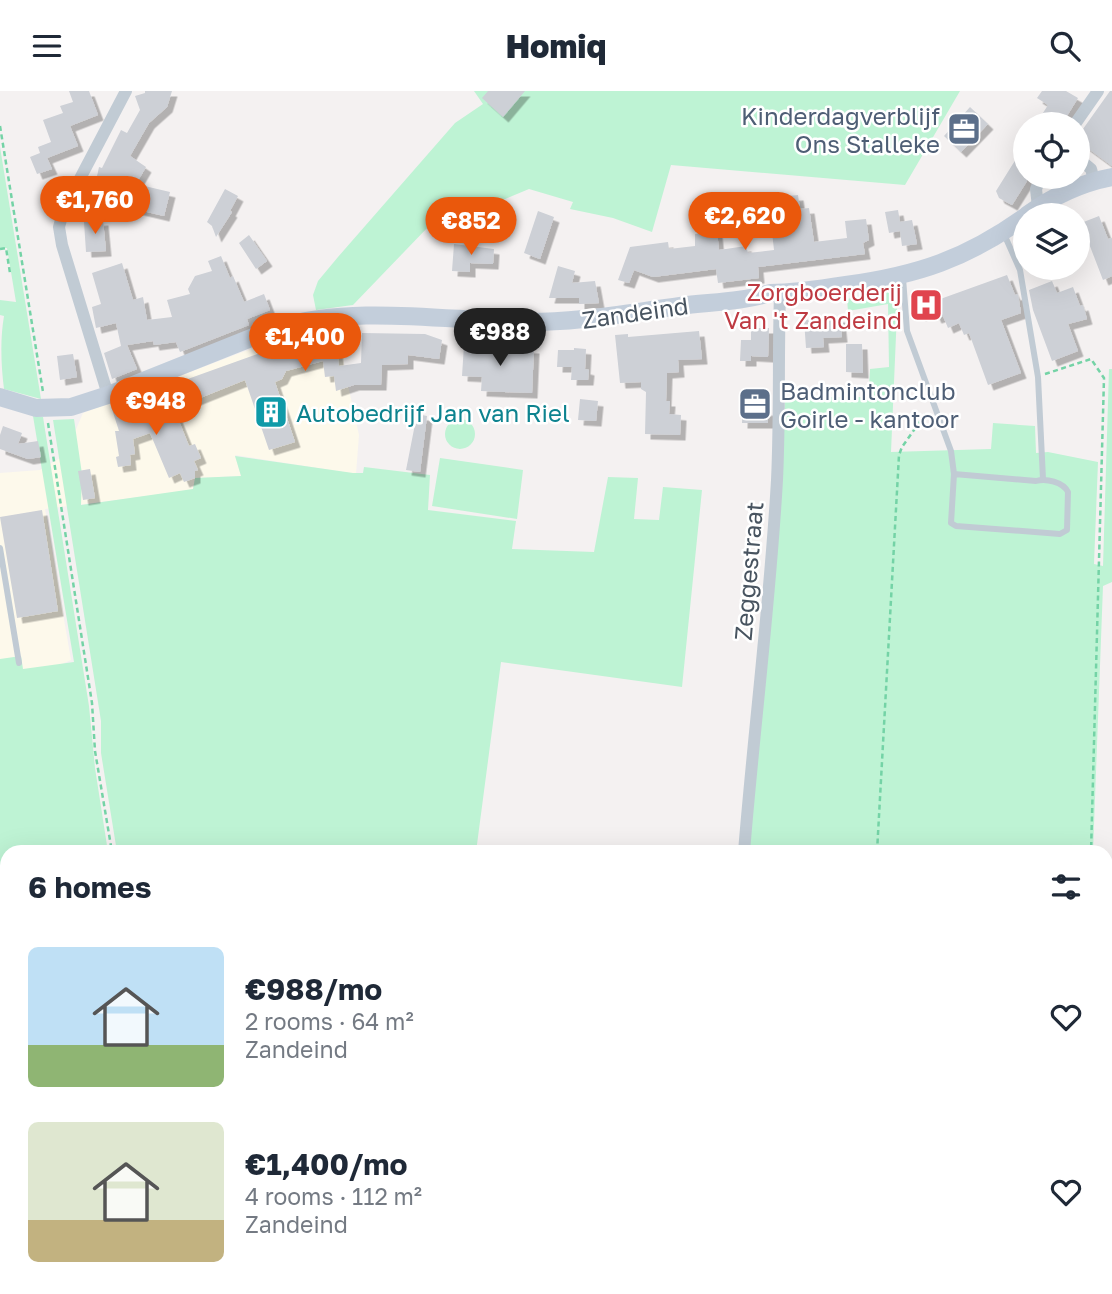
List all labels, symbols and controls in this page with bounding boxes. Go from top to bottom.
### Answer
icon: menu [28,27,66,65]
text: Homiq [506,27,606,65]
icon: search [1046,27,1084,65]
place label: Kinderdagverblijf Ons Stalleke [741,101,940,158]
office icon: Kinderdagverblijf Ons Stalleke [945,110,983,148]
map controls [1013,112,1090,280]
button: locate [1013,112,1090,189]
pin: €1,760 [38,177,152,236]
text: €1,760 [56,185,134,213]
pin: €2,620 [688,193,802,252]
pin: €852 [430,197,512,257]
text: €2,620 [704,201,786,229]
button: layers [1013,203,1090,280]
text: €852 [442,206,501,234]
place label: Zorgboerderij Van 't Zandeind [724,277,902,334]
hospital icon: Zorgboerderij Van 't Zandeind [907,286,945,324]
street label: Zandeind [580,290,690,334]
pin: €988 [459,309,541,368]
pin: €1,400 [248,313,362,373]
text: €988 [470,317,530,345]
text: €1,400 [265,322,345,350]
place label: Badmintonclub Goirle - kantoor [780,376,959,433]
pin: €948 [115,377,197,437]
office icon: Badmintonclub Goirle - kantoor [736,385,774,423]
text: €948 [126,386,186,414]
building icon: Autobedrijf Jan van Riel [252,393,290,431]
place label: Autobedrijf Jan van Riel [296,398,570,427]
street label: Zeggestraat [727,500,769,642]
icon: filters [1047,868,1085,906]
text: 6 homes [28,869,151,905]
text: €988/mo [245,971,382,1007]
icon: home [84,975,168,1059]
icon: heart [1047,998,1085,1036]
text: 2 rooms · 64 m² [245,1007,414,1035]
text: Zandeind [245,1035,348,1063]
text: €1,400/mo [245,1146,408,1182]
icon: home [84,1150,168,1234]
icon: heart [1047,1173,1085,1211]
text: 4 rooms · 112 m² [245,1182,422,1210]
text: Zandeind [245,1210,348,1238]

